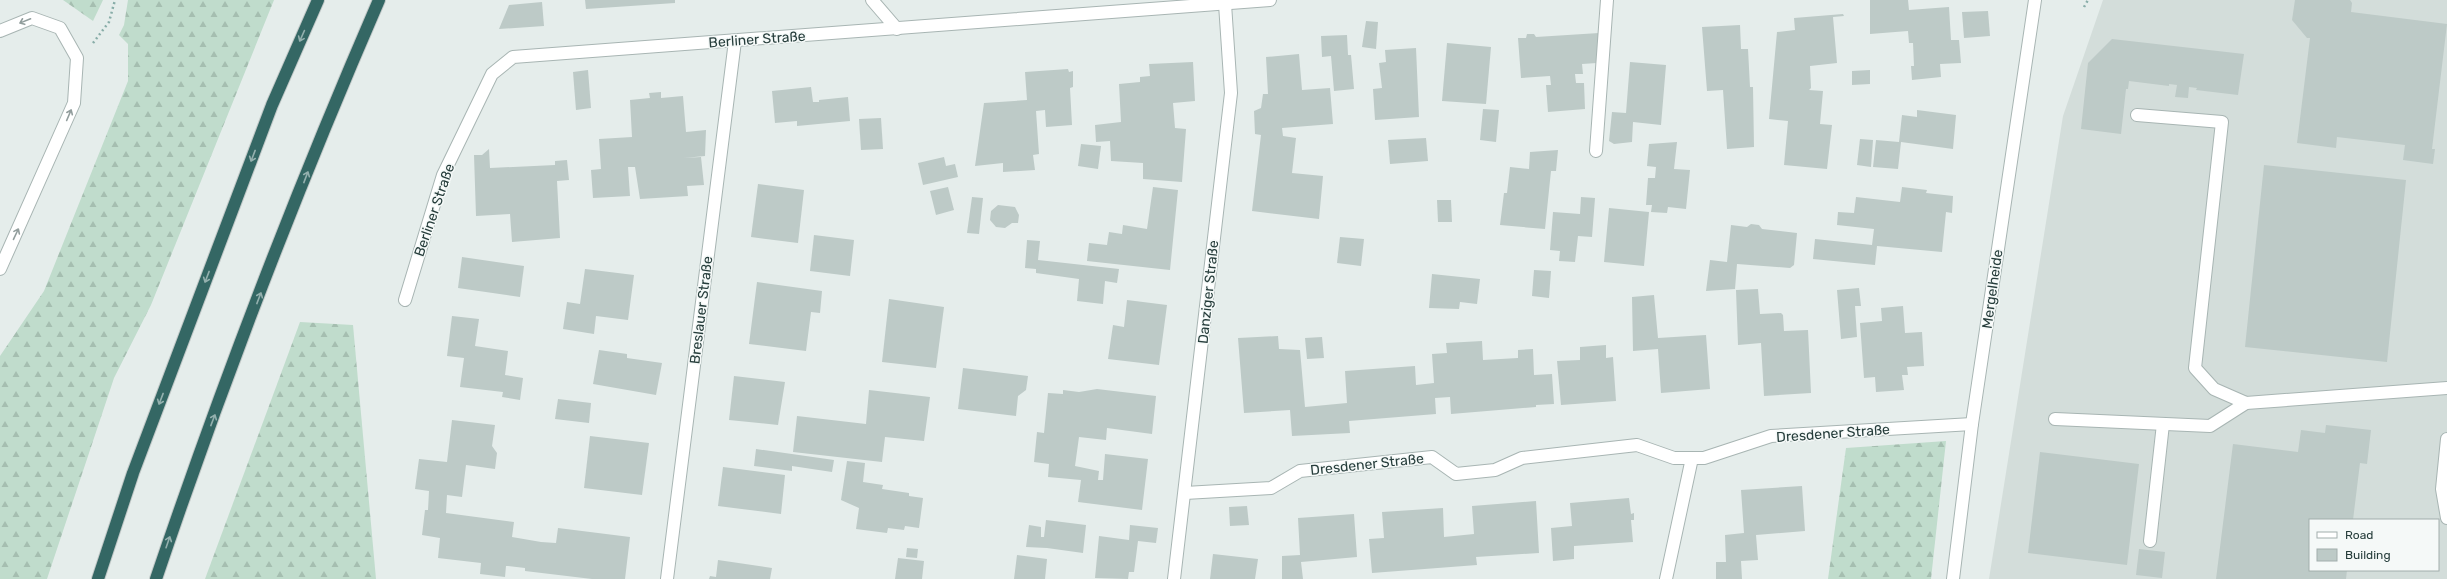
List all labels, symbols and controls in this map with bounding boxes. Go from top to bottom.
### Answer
one-way arrow [19,17,31,25]
street label: Berliner Straße [708,28,806,51]
one-way arrow [298,29,305,41]
one-way arrow [66,109,74,121]
one-way arrow [248,149,256,161]
street label: Berliner Straße [411,161,458,259]
one-way arrow [302,171,310,183]
one-way arrow [13,228,21,240]
street label: Danziger Straße [1195,239,1222,345]
street label: Mergelheide [1979,248,2006,330]
street label: Breslauer Straße [686,255,717,365]
one-way arrow [202,271,210,283]
one-way arrow [256,293,264,305]
one-way arrow [156,393,164,405]
one-way arrow [209,414,217,426]
street label: Dresdener Straße [1776,421,1891,446]
street label: Dresdener Straße [1310,450,1425,479]
legend [2309,519,2439,571]
text: Road [2345,528,2373,542]
one-way arrow [165,536,173,548]
text: Building [2345,548,2391,562]

